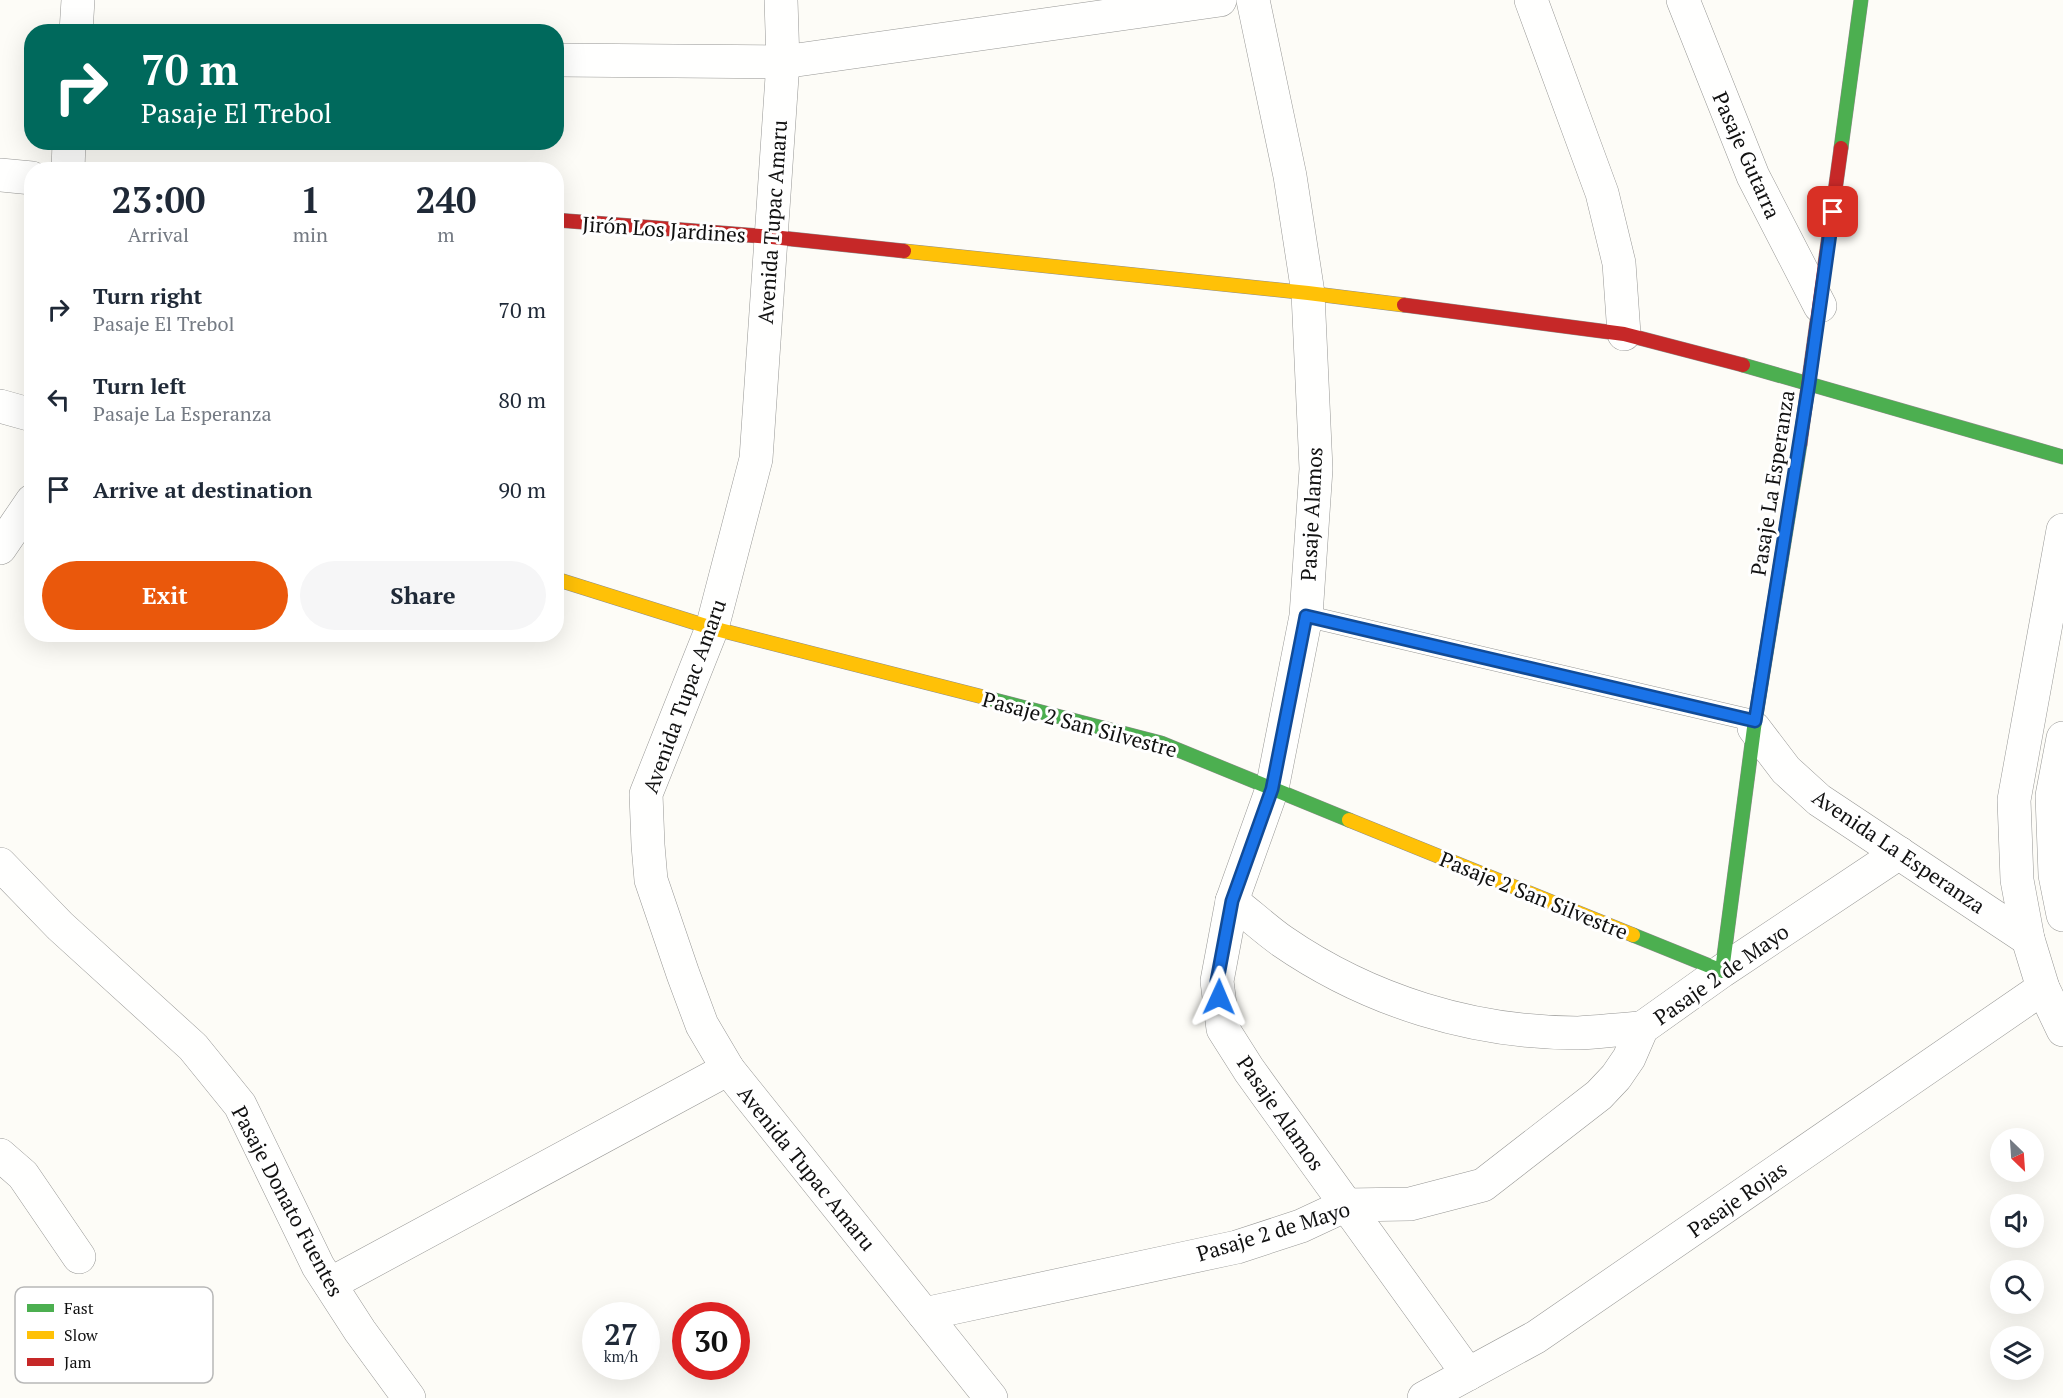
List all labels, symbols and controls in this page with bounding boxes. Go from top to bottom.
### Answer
text: 70 m [141,41,239,97]
icon: right [42,48,120,126]
street label: Pasaje Gutarra [1707,87,1788,223]
text: Pasaje El Trebol [141,95,332,131]
street label: Avenida Tupac Amaru [751,119,793,325]
text: 23:00 [112,176,205,223]
text: 1 [300,176,321,223]
text: 240 [415,176,476,223]
pin [1807,186,1858,237]
icon: arrive [1816,195,1849,228]
street label: Jirón Los Jardines [581,209,747,249]
text: Arrival [128,221,189,248]
text: min [293,221,328,248]
text: m [437,221,455,248]
text: Turn right [93,281,202,310]
icon: right [42,293,75,326]
text: 70 m [498,295,546,324]
text: Pasaje El Trebol [93,310,234,337]
text: Turn left [93,371,186,400]
icon: left [42,383,75,416]
text: 80 m [498,385,546,414]
street label: Pasaje La Esperanza [1744,388,1801,578]
text: Pasaje La Esperanza [93,400,272,427]
street label: Pasaje Alamos [1294,446,1328,582]
icon: arrive [42,473,75,506]
text: Arrive at destination [93,475,312,504]
text: 90 m [498,475,546,504]
button: Exit [42,561,288,630]
button: Share [300,561,546,630]
street label: Avenida Tupac Amaru [636,595,732,797]
street label: Pasaje 2 San Silvestre [980,685,1180,763]
street label: Avenida La Esperanza [1807,783,1991,920]
street label: Pasaje 2 San Silvestre [1436,844,1632,946]
street label: Pasaje 2 de Mayo [1648,917,1794,1031]
position arrow [1187,965,1251,1029]
street label: Pasaje Alamos [1231,1050,1331,1176]
street label: Avenida Tupac Amaru [732,1080,882,1256]
street label: Pasaje Donato Fuentes [226,1101,350,1301]
north arrow [1990,1128,2044,1182]
map controls [1990,1128,2044,1380]
street label: Pasaje Rojas [1682,1155,1792,1243]
street label: Pasaje 2 de Mayo [1193,1194,1353,1268]
button: sound [1990,1194,2044,1248]
button: search [1990,1260,2044,1314]
legend [15,1287,213,1383]
text: Fast [64,1297,94,1319]
speed limit sign: 30 [672,1302,750,1380]
text: 27 [604,1314,638,1354]
text: Slow [64,1324,98,1346]
button: layers [1990,1326,2044,1380]
text: km/h [604,1346,638,1366]
text: Jam [64,1351,92,1373]

